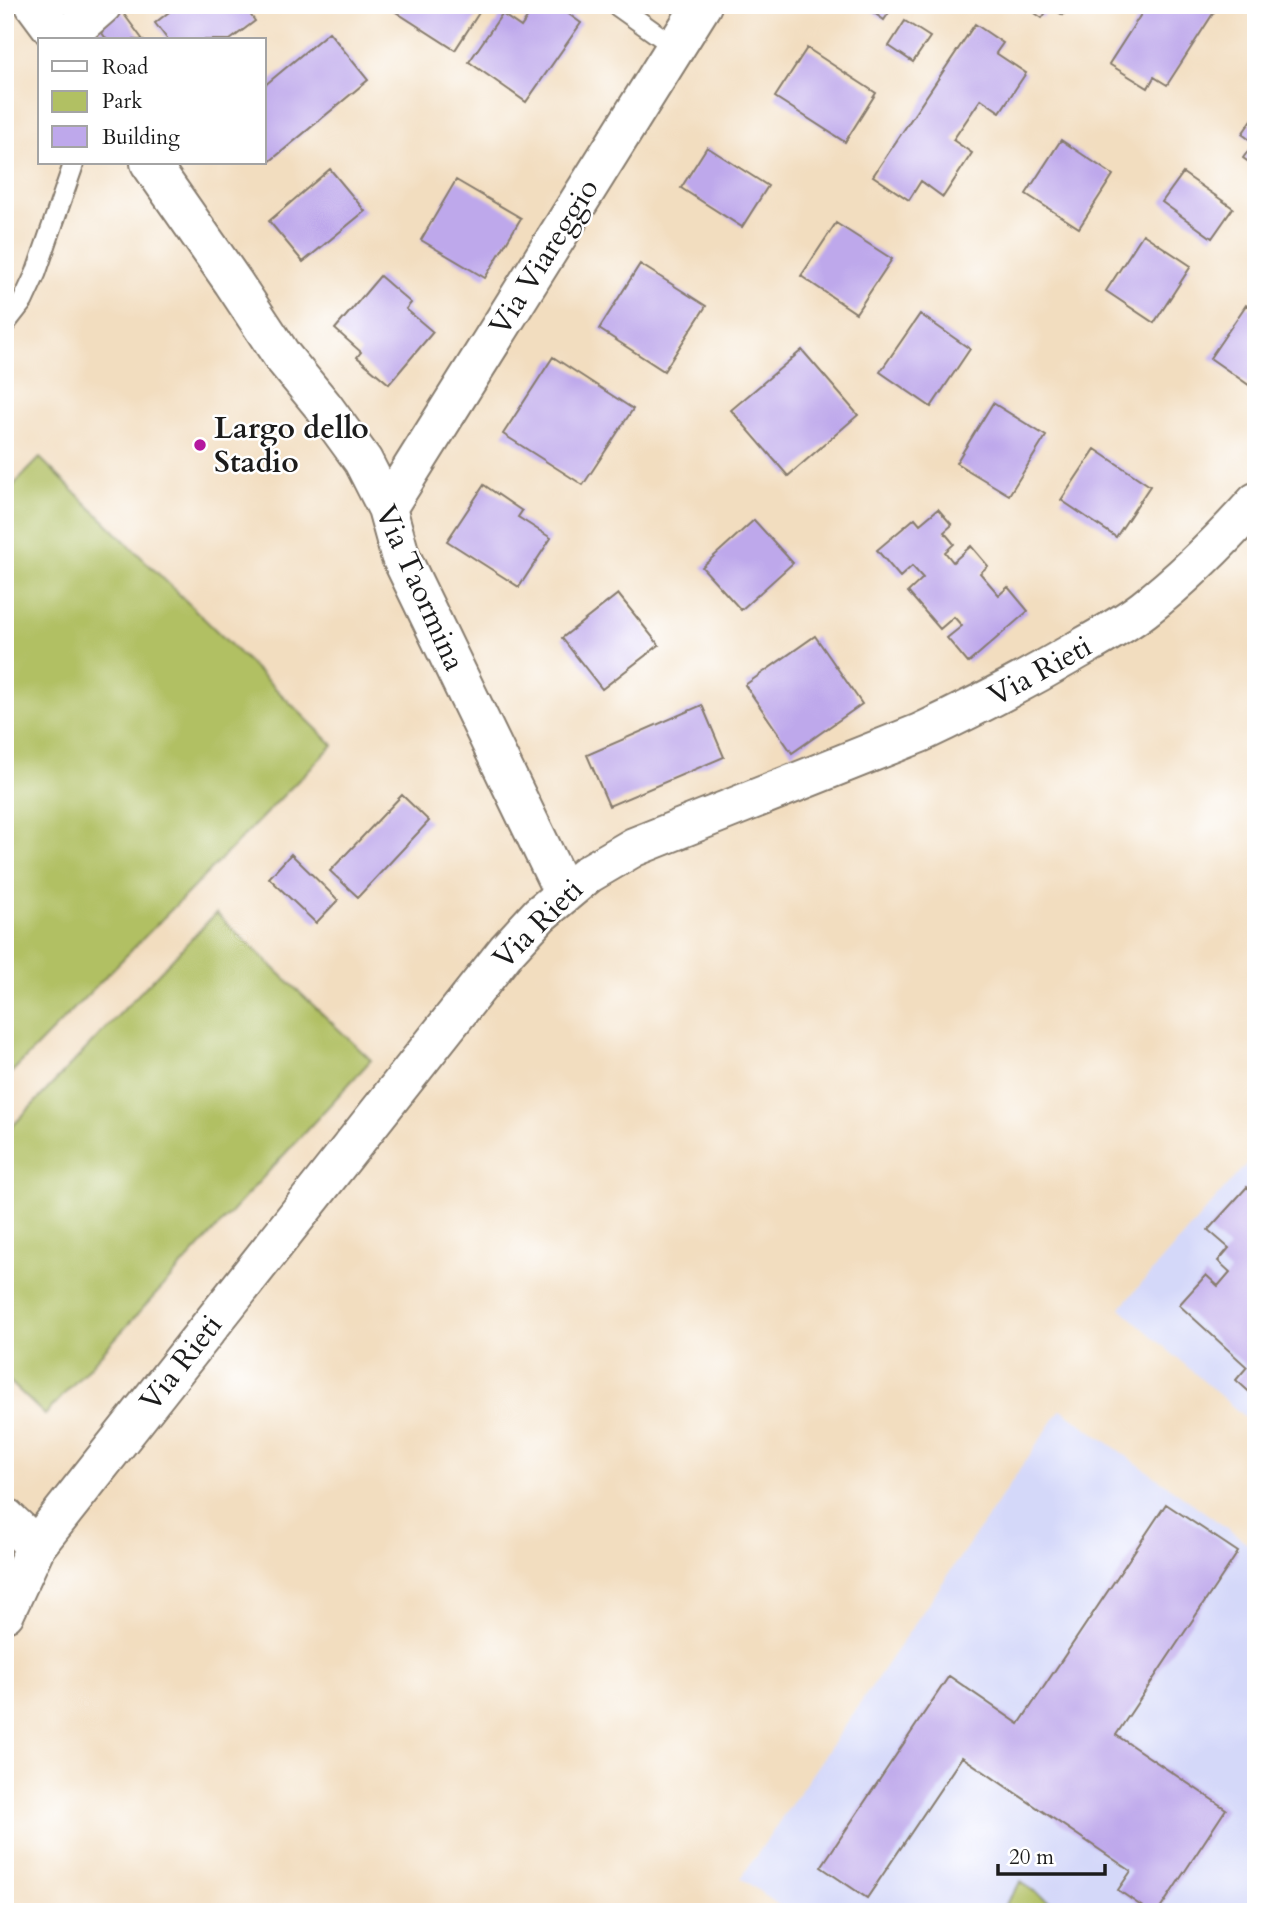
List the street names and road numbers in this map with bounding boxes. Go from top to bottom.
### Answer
street label: Via Viareggio [480,171,608,343]
street label: Via Taormina [365,499,475,677]
street label: Via Rieti [981,626,1099,716]
street label: Via Rieti [484,870,592,978]
street label: Via Rieti [130,1306,232,1420]

